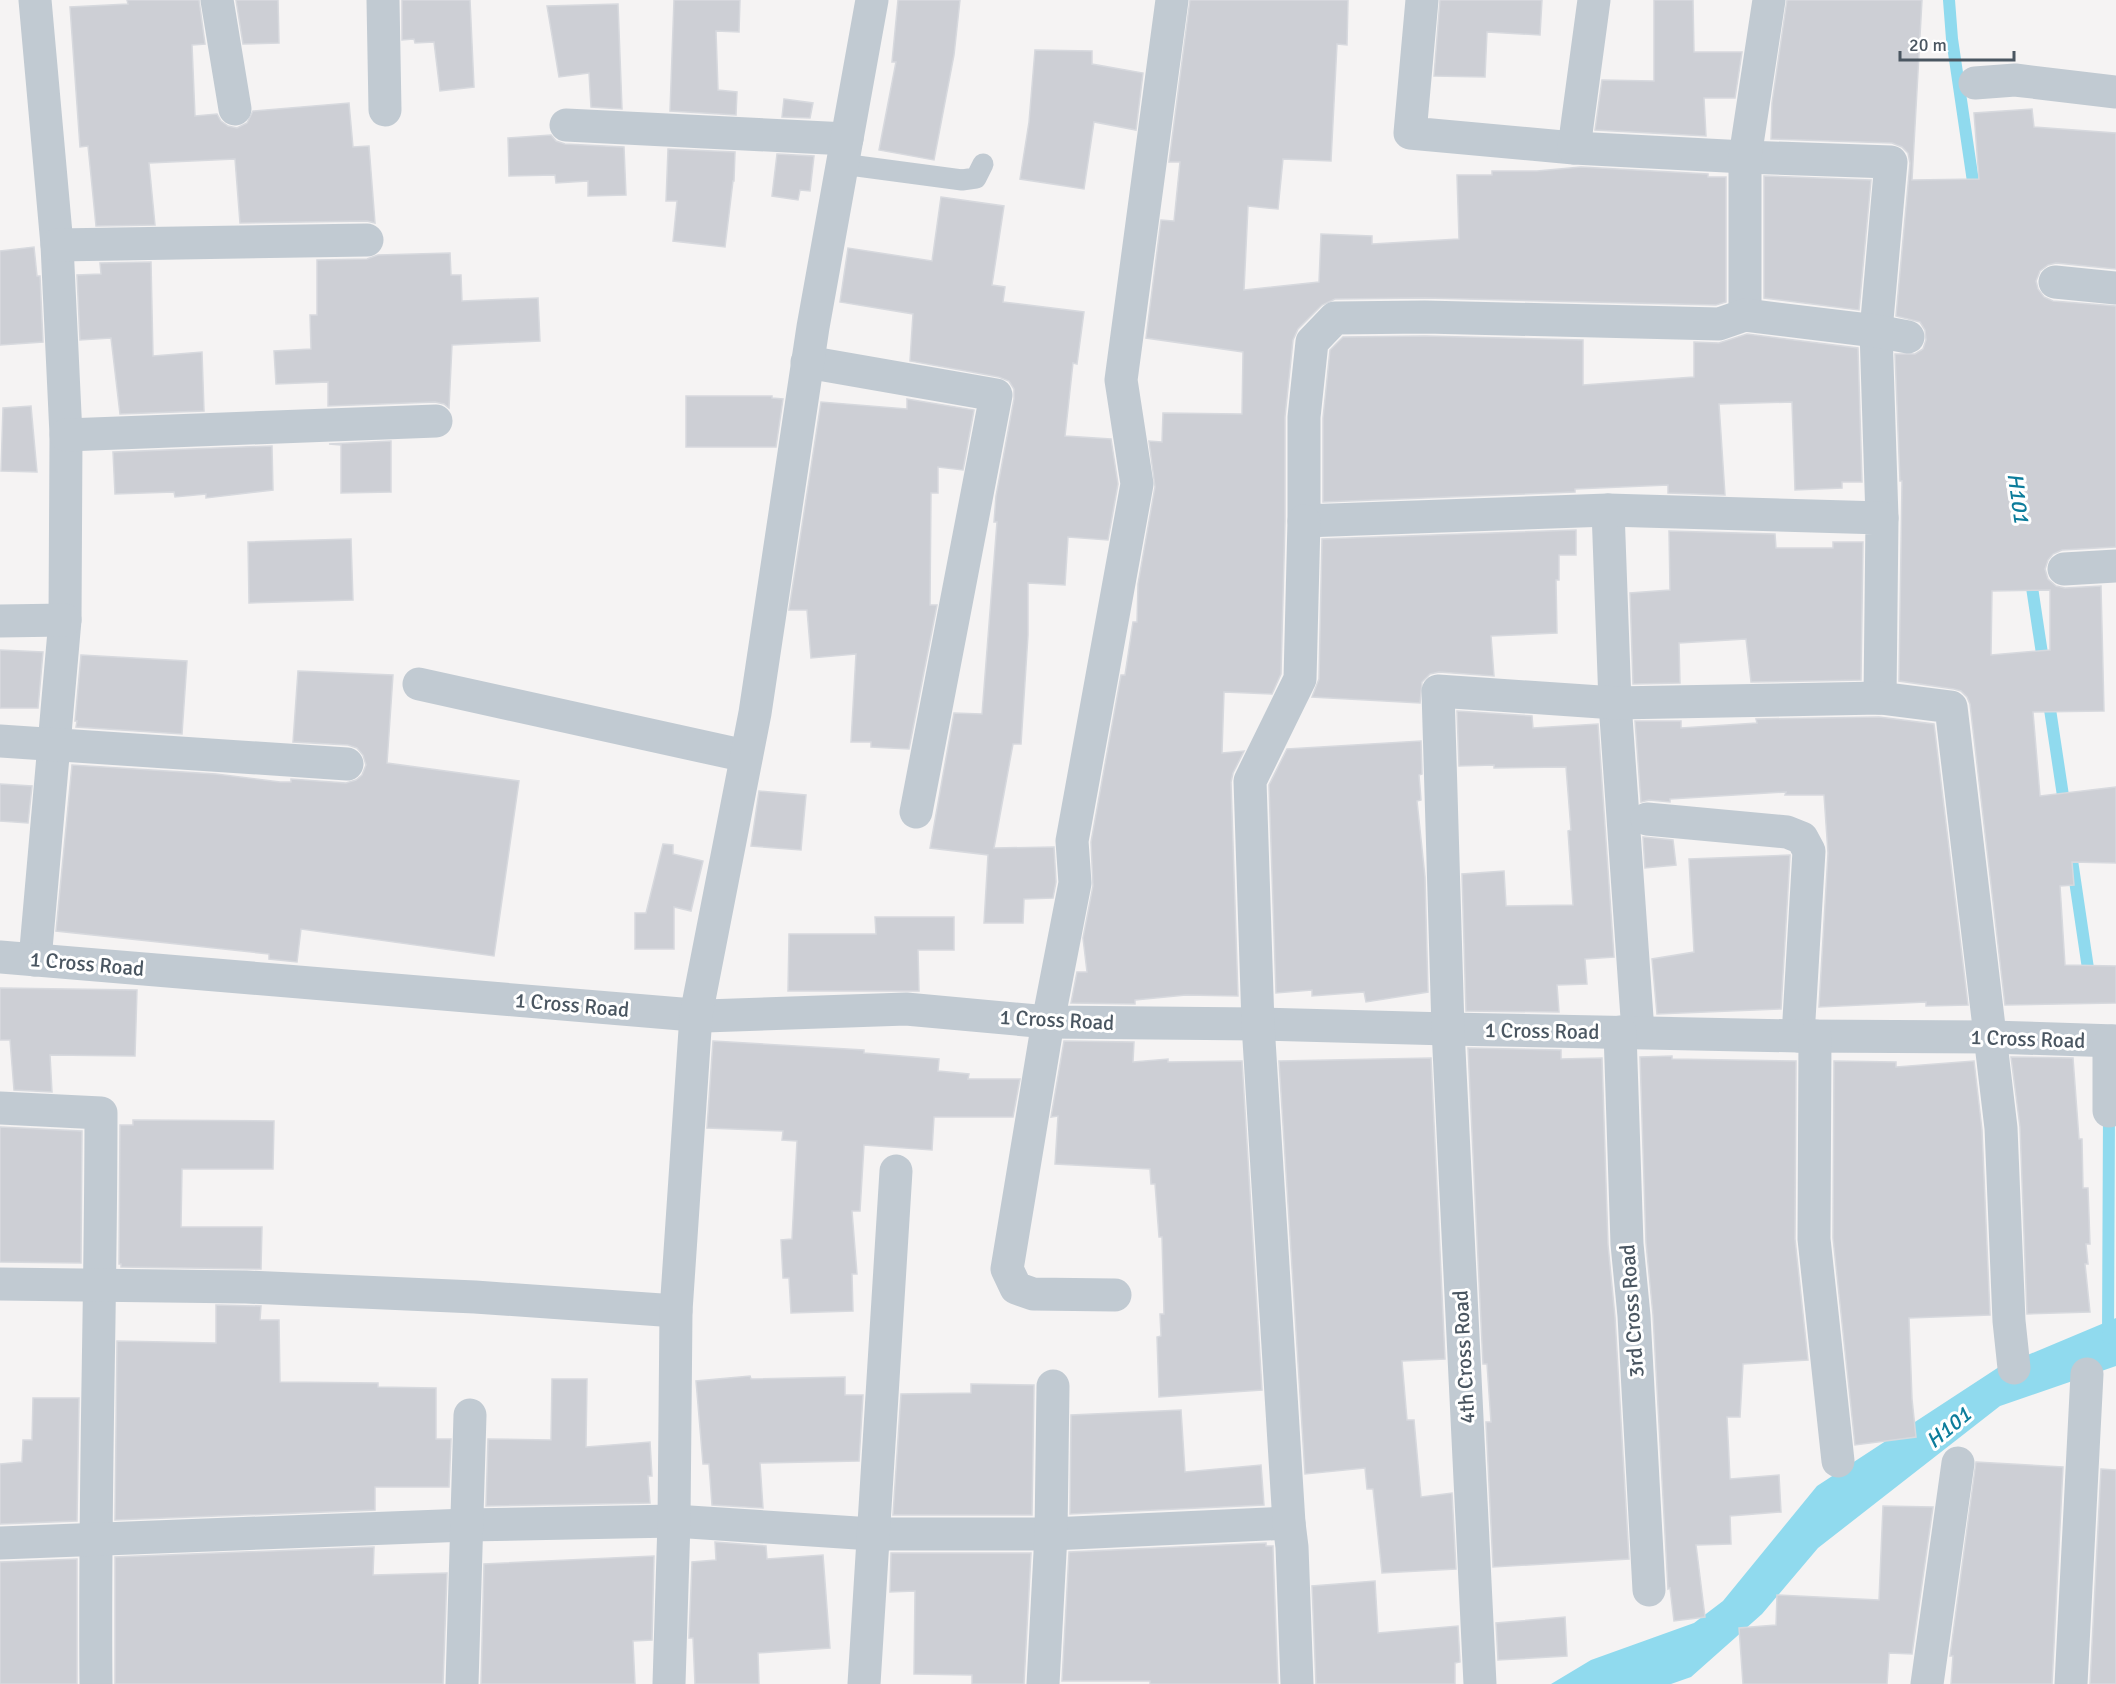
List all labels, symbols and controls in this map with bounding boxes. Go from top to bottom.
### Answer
scale bar [1900,24,2014,62]
text: 20 m [1909,34,1947,56]
water label: H101 [2002,471,2035,525]
street label: 1 Cross Road [29,946,145,982]
street label: 1 Cross Road [514,987,630,1023]
street label: 1 Cross Road [999,1004,1115,1036]
street label: 1 Cross Road [1484,1017,1600,1045]
street label: 1 Cross Road [1970,1024,2086,1054]
street label: 3rd Cross Road [1614,1243,1650,1379]
street label: 4th Cross Road [1448,1290,1480,1424]
water label: H101 [1920,1401,1976,1454]

